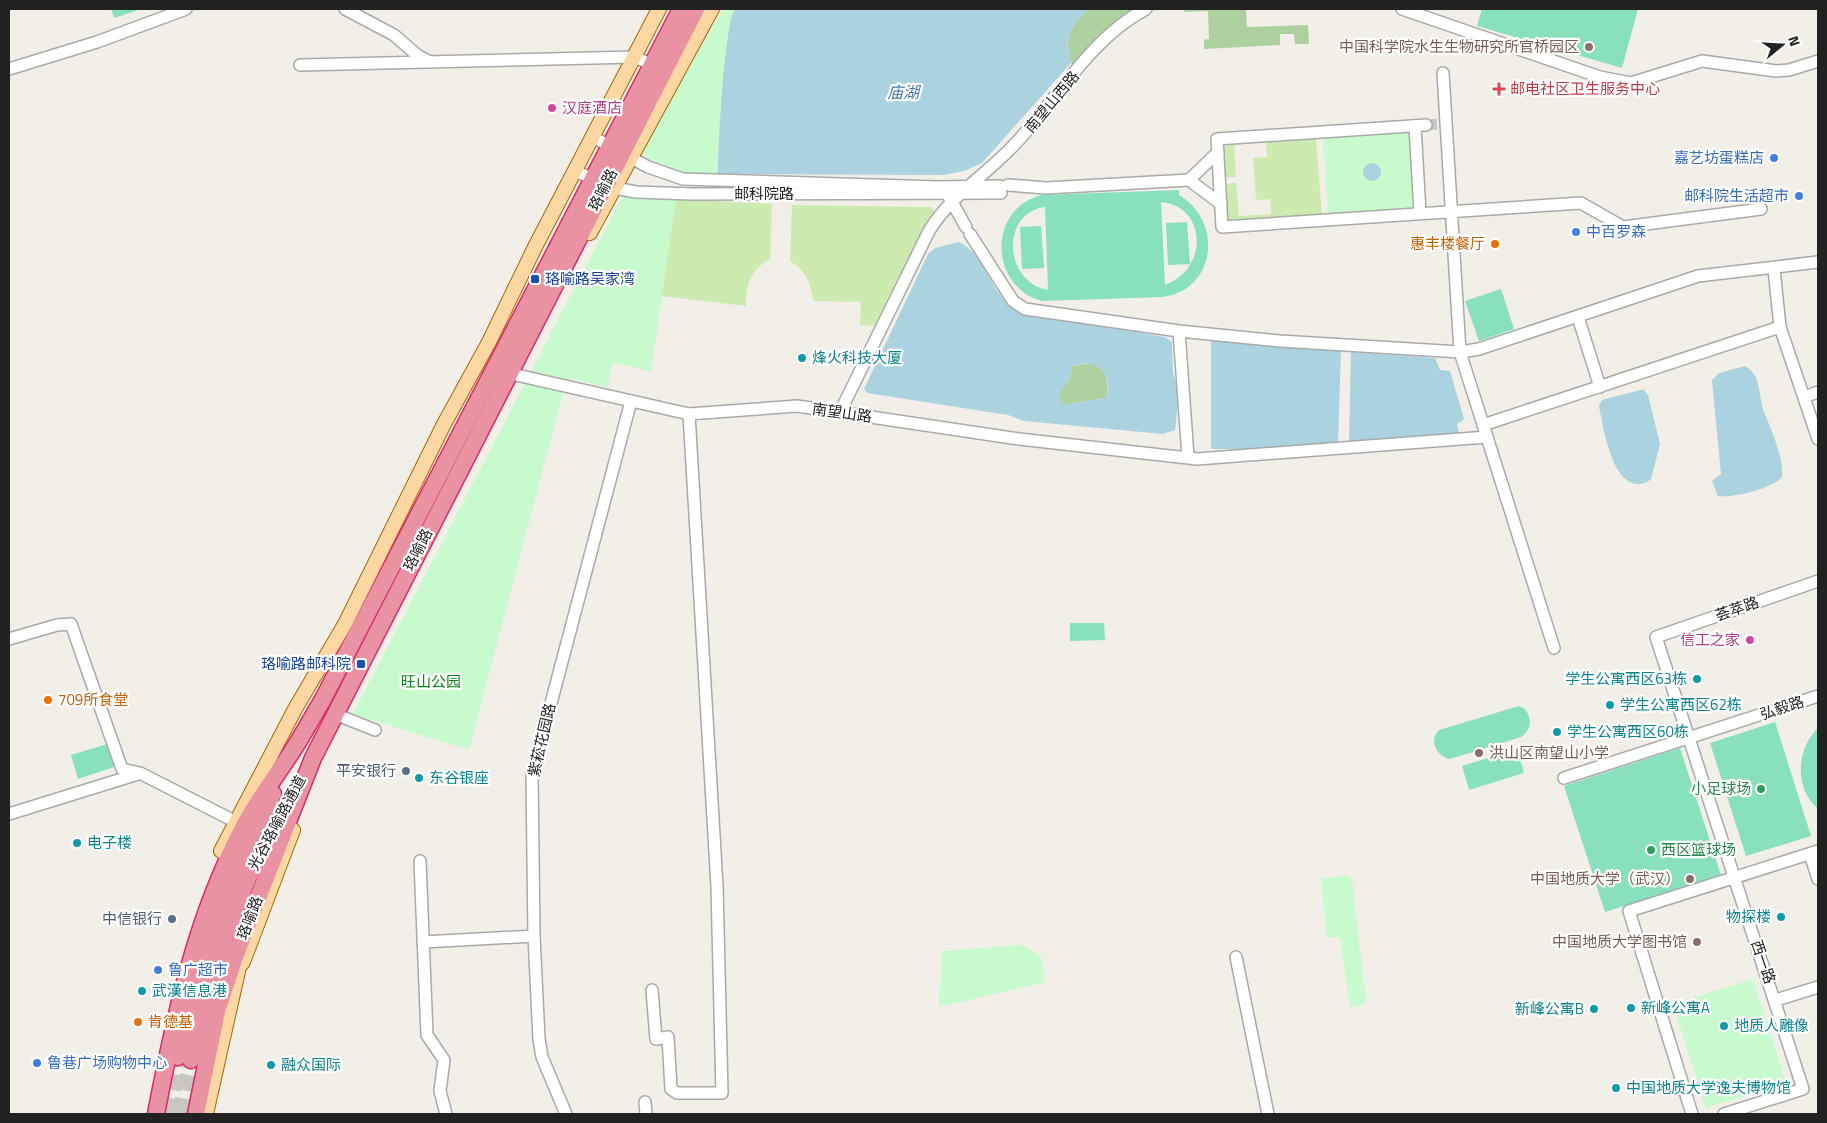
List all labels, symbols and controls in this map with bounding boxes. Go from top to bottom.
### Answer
north arrow [1757,20,1807,70]
text: N [1783,33,1806,49]
place label: 中国科学院水生生物研究所官桥园区 [1339,35,1579,58]
marker: 中国科学院水生生物研究所官桥园区 [1583,41,1595,53]
street label: 南望山西路 [1019,66,1085,138]
place label: 邮电社区卫生服务中心 [1510,77,1660,100]
water label: 庙湖 [887,80,922,104]
marker: 邮电社区卫生服务中心 [1492,82,1506,96]
place label: 汉庭酒店 [562,96,622,119]
marker: 汉庭酒店 [546,102,558,114]
place label: 嘉艺坊蛋糕店 [1674,146,1764,169]
marker: 嘉艺坊蛋糕店 [1768,152,1780,164]
street label: 珞喻路 [582,164,623,215]
street label: 邮科院路 [734,182,794,205]
place label: 邮科院生活超市 [1684,184,1789,207]
marker: 邮科院生活超市 [1793,190,1805,202]
place label: 中百罗森 [1586,220,1646,243]
marker: 中百罗森 [1570,226,1582,238]
place label: 惠丰楼餐厅 [1410,232,1485,255]
marker: 惠丰楼餐厅 [1489,238,1501,250]
place label: 珞喻路吴家湾 [545,267,635,290]
marker: 珞喻路吴家湾 [529,273,541,285]
place label: 烽火科技大厦 [812,346,902,369]
marker: 烽火科技大厦 [796,352,808,364]
street label: 南望山路 [811,397,873,428]
street label: 珞喻路 [397,524,438,575]
street label: 荟萃路 [1712,590,1762,627]
place label: 信工之家 [1680,628,1740,651]
marker: 信工之家 [1744,634,1756,646]
place label: 珞喻路邮科院 [261,652,351,675]
marker: 珞喻路邮科院 [355,658,367,670]
place label: 学生公寓西区63栋 [1565,667,1687,690]
park label: 旺山公园 [401,670,461,693]
marker: 学生公寓西区63栋 [1691,673,1703,685]
place label: 709所食堂 [58,688,128,711]
street label: 弘毅路 [1757,690,1807,725]
place label: 学生公寓西区62栋 [1620,693,1742,716]
marker: 709所食堂 [42,694,54,706]
marker: 学生公寓西区62栋 [1604,699,1616,711]
street label: 紫菘花园路 [522,701,561,779]
place label: 学生公寓西区60栋 [1567,720,1689,743]
marker: 学生公寓西区60栋 [1551,726,1563,738]
place label: 洪山区南望山小学 [1489,741,1609,764]
marker: 洪山区南望山小学 [1473,747,1485,759]
place label: 平安银行 [336,759,396,782]
marker: 平安银行 [400,765,412,777]
place label: 东谷银座 [429,766,489,789]
street label: 光谷珞喻路通道 [242,771,311,875]
marker: 东谷银座 [413,772,425,784]
place label: 小足球场 [1691,777,1751,800]
marker: 小足球场 [1755,783,1767,795]
place label: 电子楼 [87,831,132,854]
marker: 电子楼 [71,837,83,849]
place label: 西区篮球场 [1661,838,1736,861]
marker: 西区篮球场 [1645,844,1657,856]
place label: 中国地质大学（武汉） [1530,867,1680,890]
marker: 中国地质大学（武汉） [1684,873,1696,885]
street label: 珞喻路 [231,893,268,943]
place label: 物探楼 [1726,905,1771,928]
place label: 中信银行 [102,907,162,930]
marker: 物探楼 [1775,911,1787,923]
marker: 中信银行 [166,913,178,925]
place label: 中国地质大学图书馆 [1552,930,1687,953]
marker: 中国地质大学图书馆 [1691,936,1703,948]
street label: 西一路 [1745,937,1782,987]
place label: 鲁广超市 [168,958,228,981]
marker: 鲁广超市 [152,964,164,976]
place label: 武漢信息港 [152,979,227,1002]
marker: 武漢信息港 [136,985,148,997]
place label: 新峰公寓A [1641,996,1710,1019]
place label: 新峰公寓B [1515,997,1584,1020]
marker: 新峰公寓A [1625,1002,1637,1014]
marker: 新峰公寓B [1588,1003,1600,1015]
place label: 肯德基 [148,1010,193,1033]
place label: 地质人雕像 [1734,1014,1809,1037]
marker: 肯德基 [132,1016,144,1028]
marker: 地质人雕像 [1718,1020,1730,1032]
place label: 鲁巷广场购物中心 [47,1051,167,1074]
place label: 融众国际 [281,1053,341,1076]
marker: 鲁巷广场购物中心 [31,1057,43,1069]
marker: 融众国际 [265,1059,277,1071]
place label: 中国地质大学逸夫博物馆 [1626,1076,1791,1099]
marker: 中国地质大学逸夫博物馆 [1610,1082,1622,1094]

